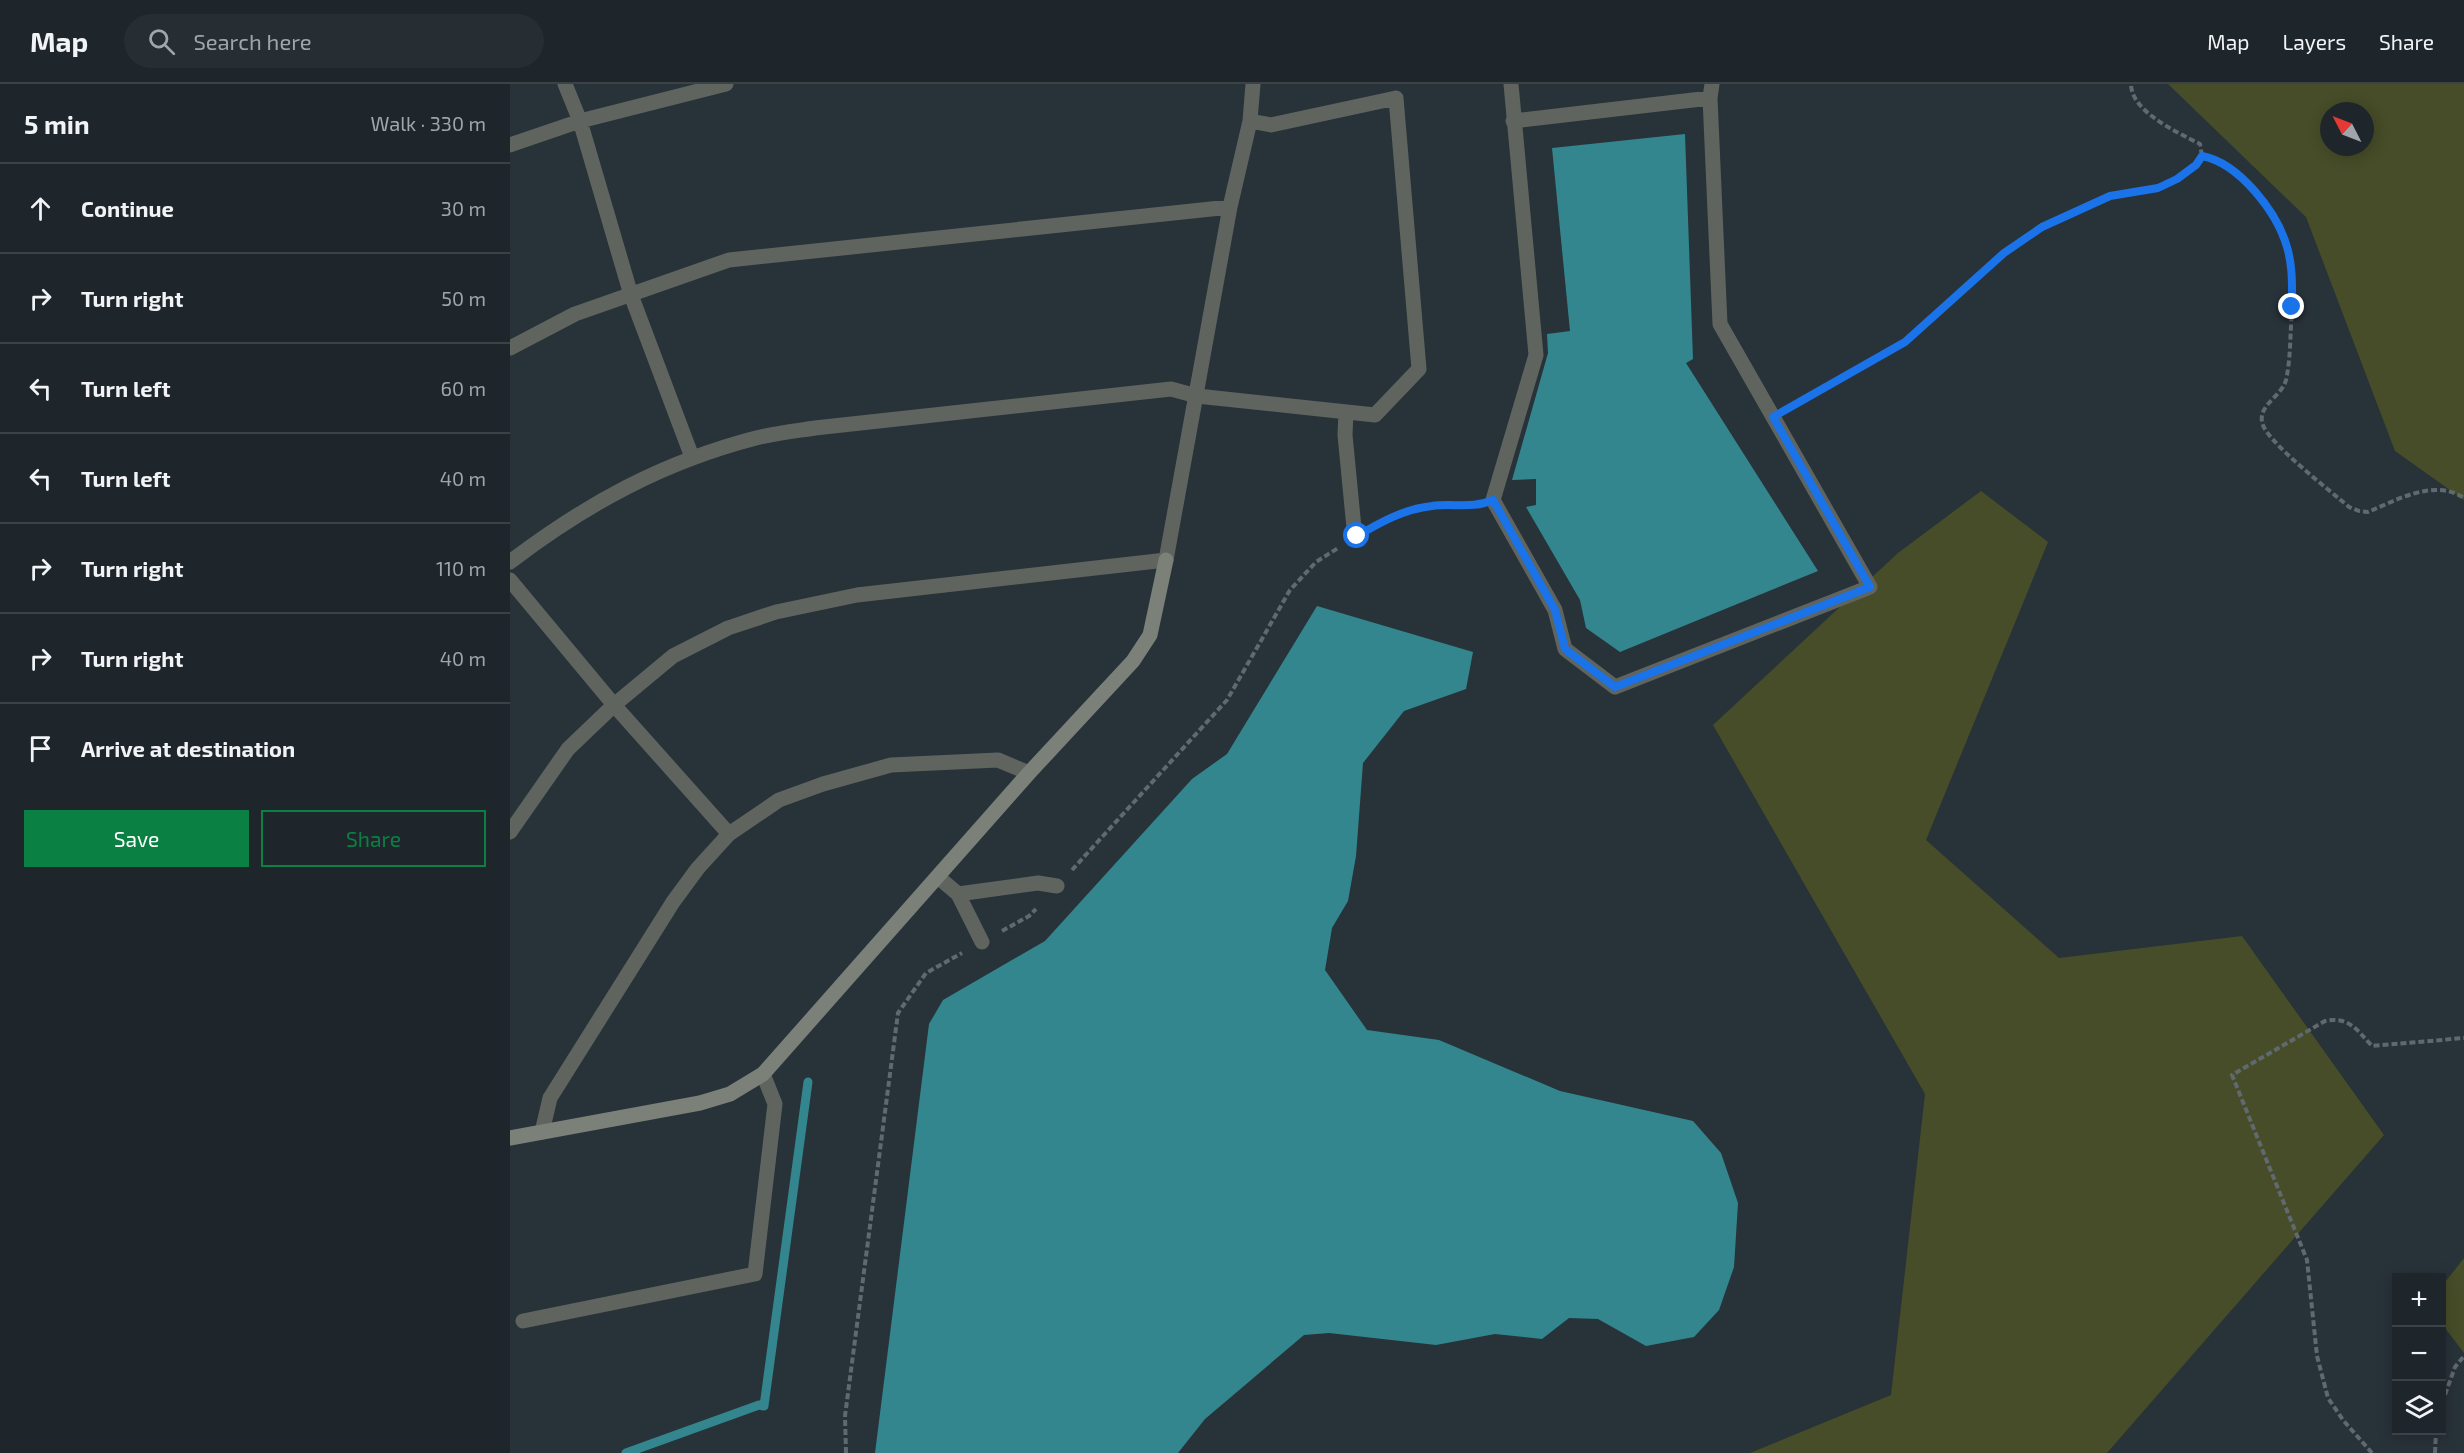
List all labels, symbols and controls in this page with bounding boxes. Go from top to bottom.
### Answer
search box [124,14,544,68]
text: Map [30,24,88,58]
icon: search [145,25,178,58]
text: Search here [193,28,312,54]
text: Map [2207,29,2249,54]
text: Layers [2282,29,2346,54]
text: Share [2379,29,2434,54]
north arrow [2320,102,2374,156]
text: 5 min [24,108,90,139]
text: Walk · 330 m [370,111,486,135]
icon: ahead [24,192,57,225]
text: Continue [81,195,174,221]
text: 30 m [441,196,486,220]
icon: right [24,282,57,315]
text: Turn right [81,285,183,311]
text: 50 m [441,286,486,310]
route end [2278,293,2304,319]
icon: left [24,372,57,405]
text: Turn left [81,375,170,401]
text: 60 m [441,376,486,400]
icon: left [24,462,57,495]
text: Turn left [81,465,170,491]
text: 40 m [440,466,486,490]
route start [1343,522,1369,548]
icon: right [24,552,57,585]
text: Turn right [81,555,183,581]
text: 110 m [436,556,486,580]
icon: right [24,642,57,675]
text: Turn right [81,645,183,671]
text: 40 m [440,646,486,670]
icon: arrive [24,732,57,765]
text: Arrive at destination [81,735,295,761]
button: Save [24,810,249,867]
button: Share [261,810,486,867]
map controls [2392,1273,2446,1435]
button: + [2392,1273,2446,1327]
button: − [2392,1327,2446,1381]
button: layers [2392,1381,2446,1435]

